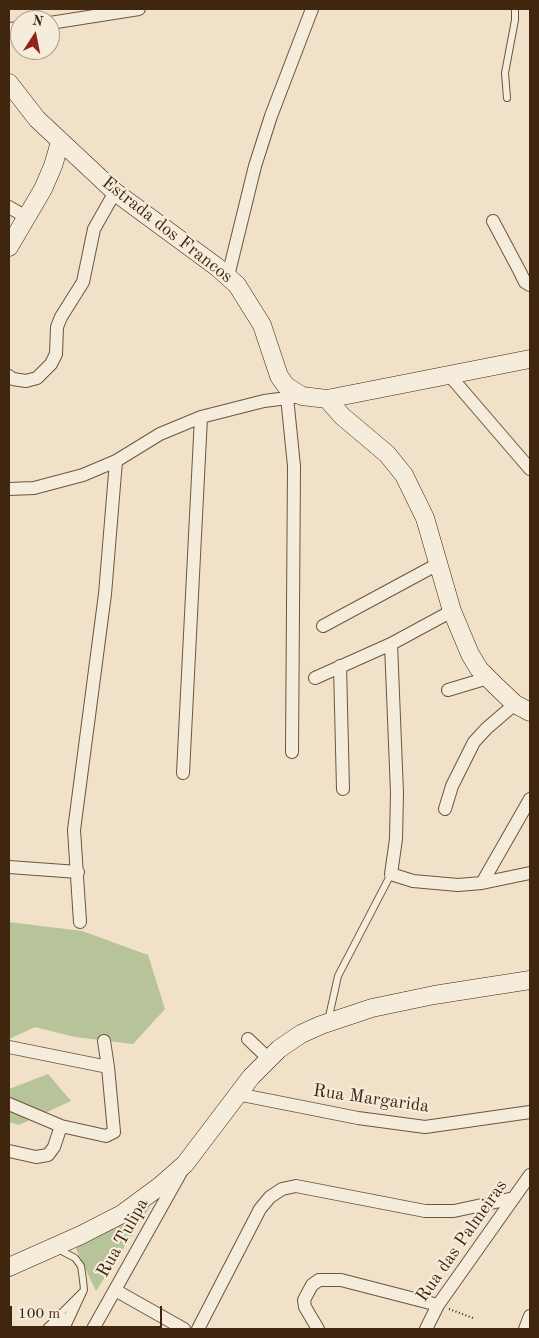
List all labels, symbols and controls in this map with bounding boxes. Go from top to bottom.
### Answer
north arrow [10,10,60,60]
text: N [31,13,44,29]
street label: Estrada dos Francos [97,172,237,288]
street label: Rua Margarida [312,1080,430,1118]
street label: Rua das Palmeiras [412,1176,512,1306]
street label: Rua Tulipa [93,1195,153,1281]
scale bar [12,1296,165,1328]
text: 100 m [18,1307,60,1322]

